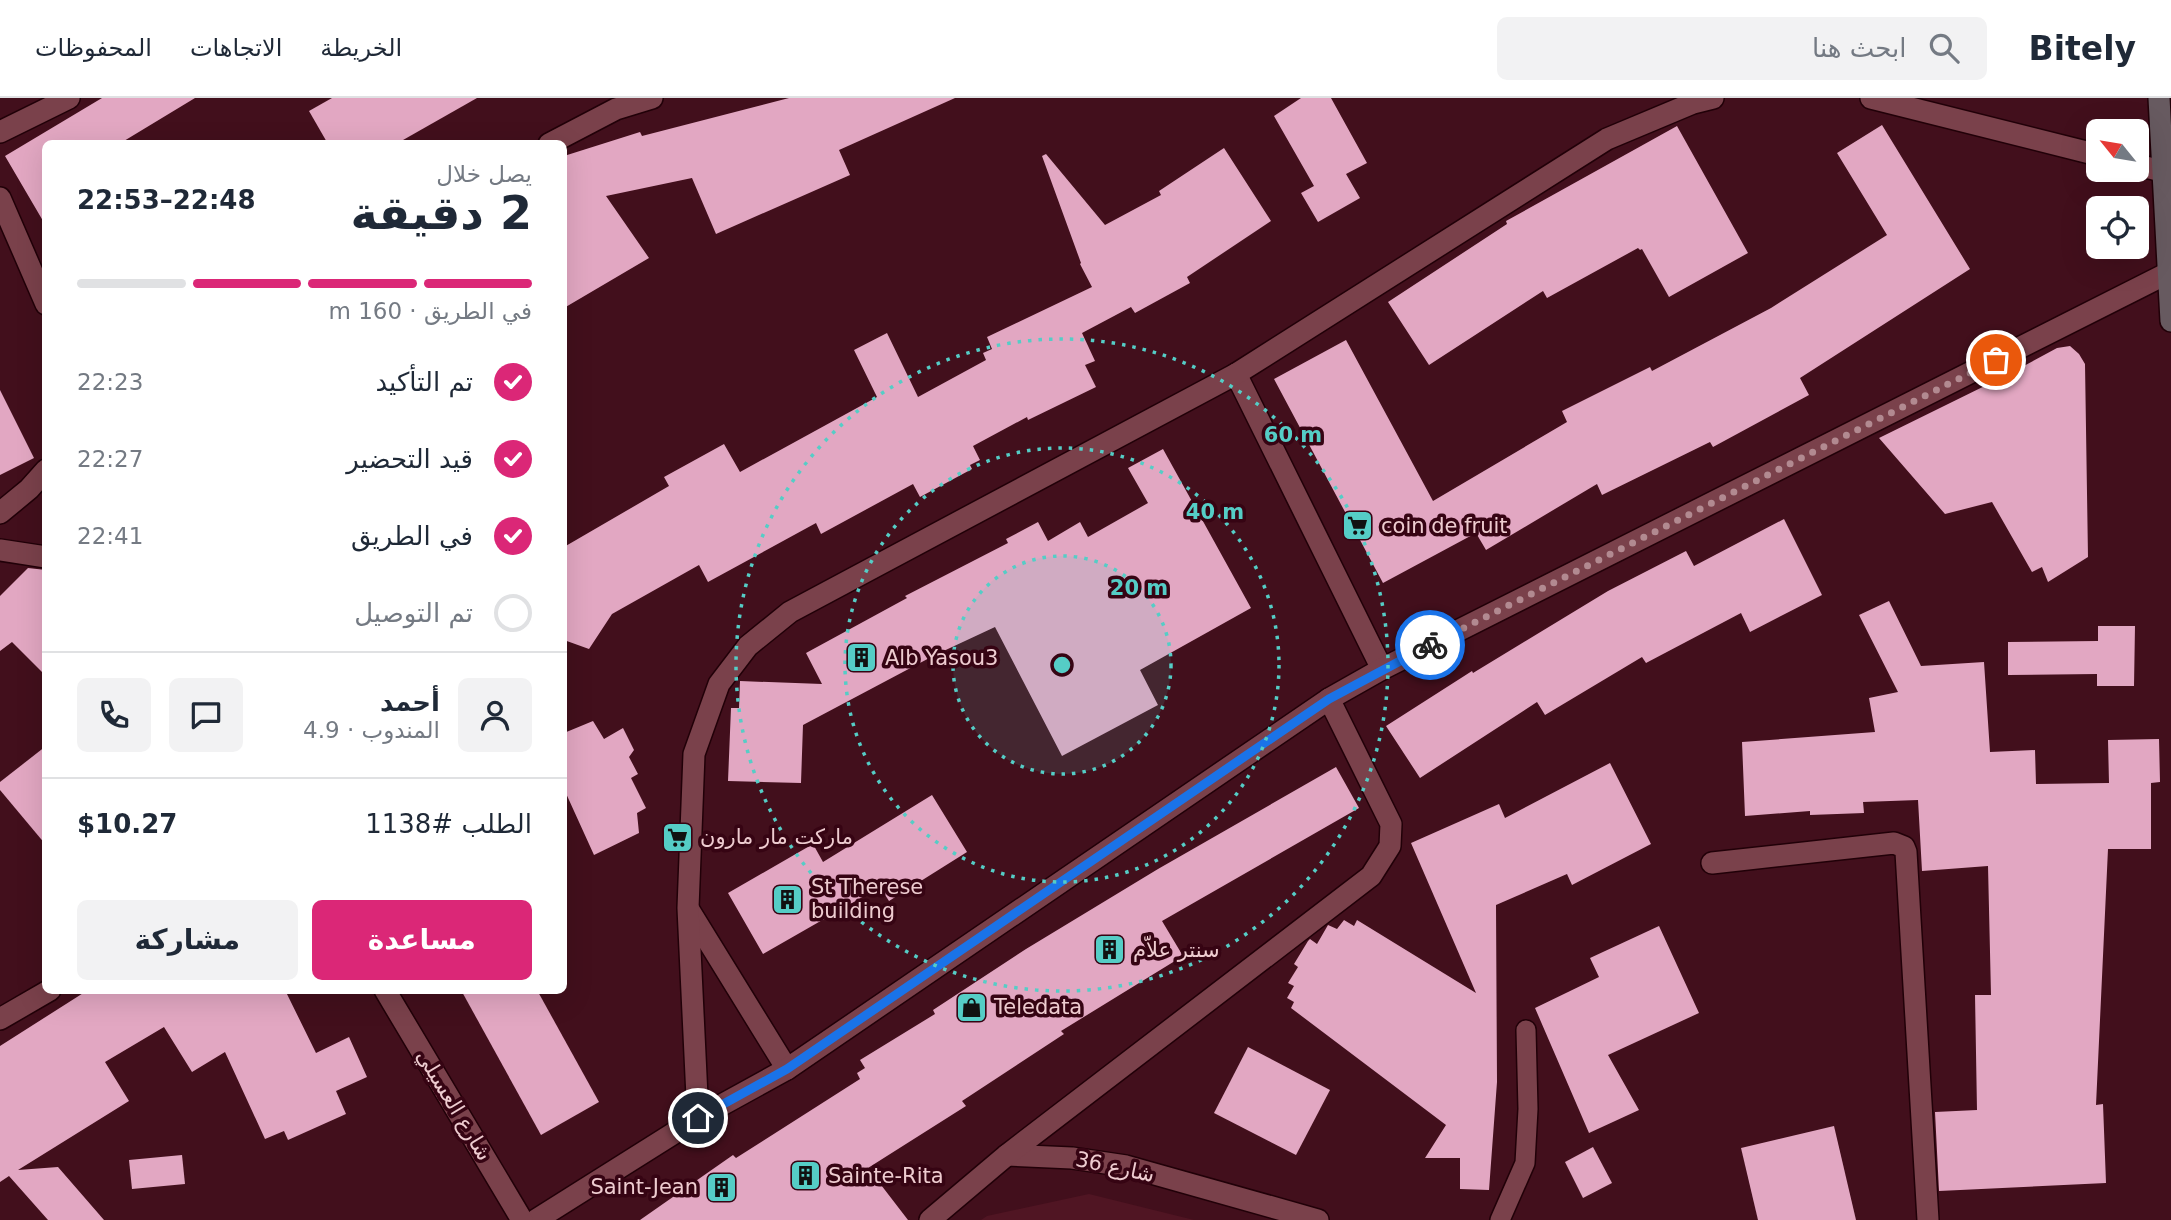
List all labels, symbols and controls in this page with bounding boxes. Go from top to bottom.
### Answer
search box [1497,17,1987,80]
icon: search [1925,29,1963,67]
text: Bitely [2029,29,2136,68]
text: ابحث هنا [1812,33,1907,63]
text: المحفوظات [35,34,152,62]
text: الاتجاهات [190,34,282,62]
text: الخريطة [320,34,402,62]
north arrow [2086,119,2149,182]
map controls [2086,119,2149,259]
text: يصل خلال [436,161,532,187]
text: 22:48–22:53 [77,185,256,215]
text: 2 دقيقة [350,186,532,240]
button: locate [2086,196,2149,259]
text: في الطريق · 160 m [328,298,532,324]
pin [1966,330,2026,390]
icon: bag [1977,341,2015,379]
icon: check [494,363,532,401]
text: تم التأكيد [375,367,473,397]
text: 22:23 [77,369,143,395]
text: 60 m [1264,423,1322,447]
icon: check [494,440,532,478]
text: قيد التحضير [346,444,473,474]
text: 22:27 [77,446,143,472]
text: 40 m [1186,500,1244,524]
supermarket icon: coin de fruit [1341,509,1375,543]
place label: coin de fruit [1381,514,1508,538]
icon: check [494,517,532,555]
text: في الطريق [351,521,473,551]
text: 22:41 [77,523,143,549]
text: 20 m [1110,576,1168,600]
text: تم التوصيل [354,598,473,628]
courier [1395,610,1465,680]
icon: bike [1411,626,1449,664]
building icon: Alb Yasou3 [845,641,879,675]
place label: Alb Yasou3 [885,646,998,670]
centre of rings [1050,653,1074,677]
button: phone [77,678,151,752]
button: chat [169,678,243,752]
button: person [458,678,532,752]
text: أحمد [380,687,440,717]
text: المندوب · 4.9 [303,717,440,743]
text: $10.27 [77,809,177,839]
text: الطلب #1138 [365,809,532,839]
supermarket icon: ماركت مار مارون [660,820,694,854]
place label: ماركت مار مارون [700,825,853,849]
place label: St Therese building [811,875,923,923]
building icon: St Therese building [771,882,805,916]
button: مشاركة [77,900,298,980]
button: مساعدة [312,900,532,980]
building icon: سنتر علاّم [1093,933,1127,967]
place label: سنتر علاّم [1133,935,1220,962]
shop icon: Teledata [954,990,988,1024]
place label: Teledata [993,995,1082,1019]
street label: شارع العسيلي [411,1045,497,1165]
pin [668,1088,728,1148]
icon: home [679,1099,717,1137]
street label: شارع 36 [1073,1147,1157,1187]
building icon: Sainte-Rita [788,1159,822,1193]
place label: Sainte-Rita [828,1164,944,1188]
building icon: Saint-Jean [704,1170,738,1204]
place label: Saint-Jean [590,1175,698,1199]

